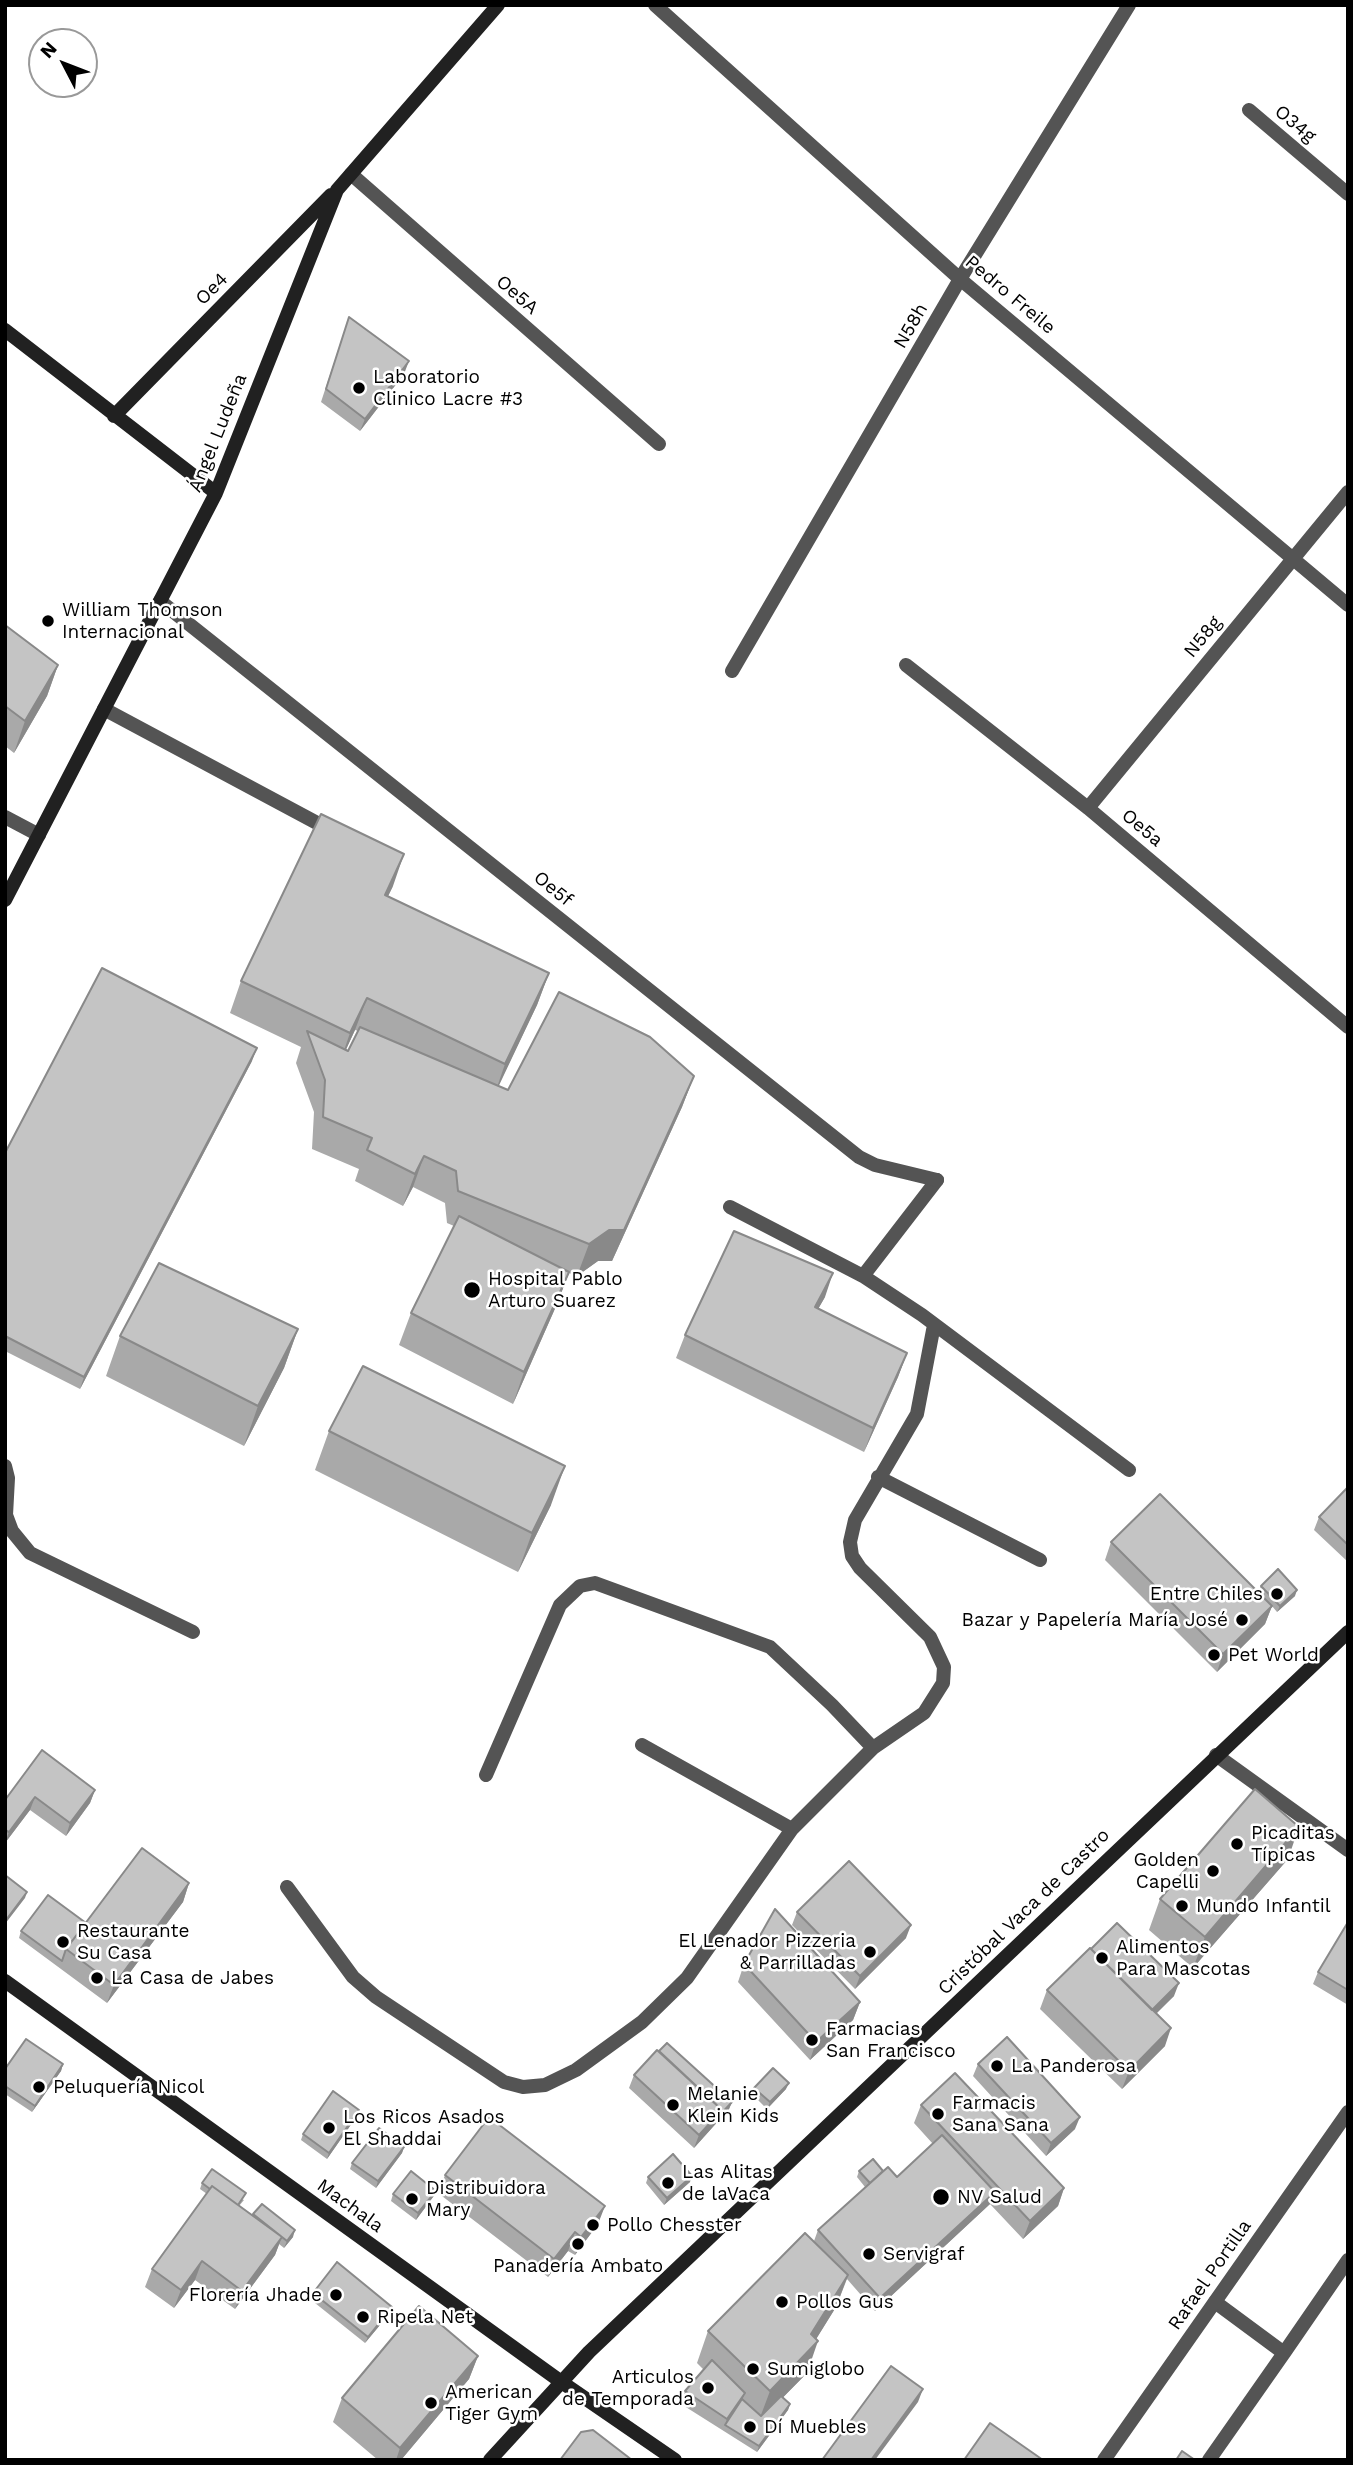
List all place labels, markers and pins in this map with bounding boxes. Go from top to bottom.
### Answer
place label: Laboratorio Clinico Lacre #3 [373,366,523,410]
marker: Laboratorio Clinico Lacre #3 [351,380,367,396]
place label: William Thomson Internacional [62,599,223,643]
marker: William Thomson Internacional [40,613,56,629]
place label: Hospital Pablo Arturo Suarez [488,1268,623,1312]
marker: Hospital Pablo Arturo Suarez [462,1280,482,1300]
place label: Entre Chiles [1150,1583,1263,1605]
marker: Entre Chiles [1269,1586,1285,1602]
place label: Bazar y Papelería María José [962,1609,1228,1631]
marker: Bazar y Papelería María José [1234,1612,1250,1628]
place label: Pet World [1228,1644,1319,1666]
marker: Pet World [1206,1647,1222,1663]
place label: Picaditas Típicas [1251,1822,1335,1866]
marker: Picaditas Típicas [1229,1836,1245,1852]
place label: Golden Capelli [1133,1849,1199,1893]
marker: Golden Capelli [1205,1863,1221,1879]
place label: Mundo Infantil [1196,1895,1331,1917]
marker: Mundo Infantil [1174,1898,1190,1914]
place label: Restaurante Su Casa [77,1920,190,1964]
place label: El Lenador Pizzeria & Parrilladas [678,1930,856,1974]
marker: Restaurante Su Casa [55,1934,71,1950]
place label: Alimentos Para Mascotas [1116,1936,1251,1980]
marker: El Lenador Pizzeria & Parrilladas [862,1944,878,1960]
marker: Alimentos Para Mascotas [1094,1950,1110,1966]
place label: La Casa de Jabes [111,1967,274,1989]
marker: La Casa de Jabes [89,1970,105,1986]
place label: Farmacias San Francisco [826,2018,956,2062]
marker: Farmacias San Francisco [804,2032,820,2048]
place label: La Panderosa [1011,2055,1136,2077]
marker: La Panderosa [989,2058,1005,2074]
place label: Peluquería Nicol [53,2076,204,2098]
marker: Peluquería Nicol [31,2079,47,2095]
place label: Melanie Klein Kids [687,2083,779,2127]
place label: Farmacis Sana Sana [952,2092,1049,2136]
marker: Melanie Klein Kids [665,2097,681,2113]
place label: Los Ricos Asados El Shaddai [343,2106,505,2150]
marker: Farmacis Sana Sana [930,2106,946,2122]
marker: Los Ricos Asados El Shaddai [321,2120,337,2136]
place label: Las Alitas de laVaca [682,2161,773,2205]
marker: Las Alitas de laVaca [660,2175,676,2191]
place label: Distribuidora Mary [426,2177,546,2221]
place label: NV Salud [957,2186,1042,2208]
marker: NV Salud [931,2187,951,2207]
marker: Distribuidora Mary [404,2191,420,2207]
place label: Pollo Chesster [607,2214,742,2236]
marker: Pollo Chesster [585,2217,601,2233]
marker: Panadería Ambato [570,2236,586,2252]
place label: Servigraf [883,2243,965,2265]
marker: Servigraf [861,2246,877,2262]
place label: Panadería Ambato [493,2255,663,2277]
place label: Florería Jhade [189,2284,322,2306]
marker: Florería Jhade [328,2287,344,2303]
place label: Pollos Gus [796,2291,894,2313]
marker: Pollos Gus [774,2294,790,2310]
place label: Ripela Net [377,2306,473,2328]
marker: Ripela Net [355,2309,371,2325]
place label: Sumiglobo [767,2358,865,2380]
marker: Sumiglobo [745,2361,761,2377]
place label: Articulos de Temporada [562,2366,694,2410]
marker: Articulos de Temporada [700,2380,716,2396]
place label: American Tiger Gym [445,2381,538,2425]
marker: American Tiger Gym [423,2395,439,2411]
place label: Dí Muebles [764,2416,867,2438]
marker: Dí Muebles [742,2419,758,2435]

